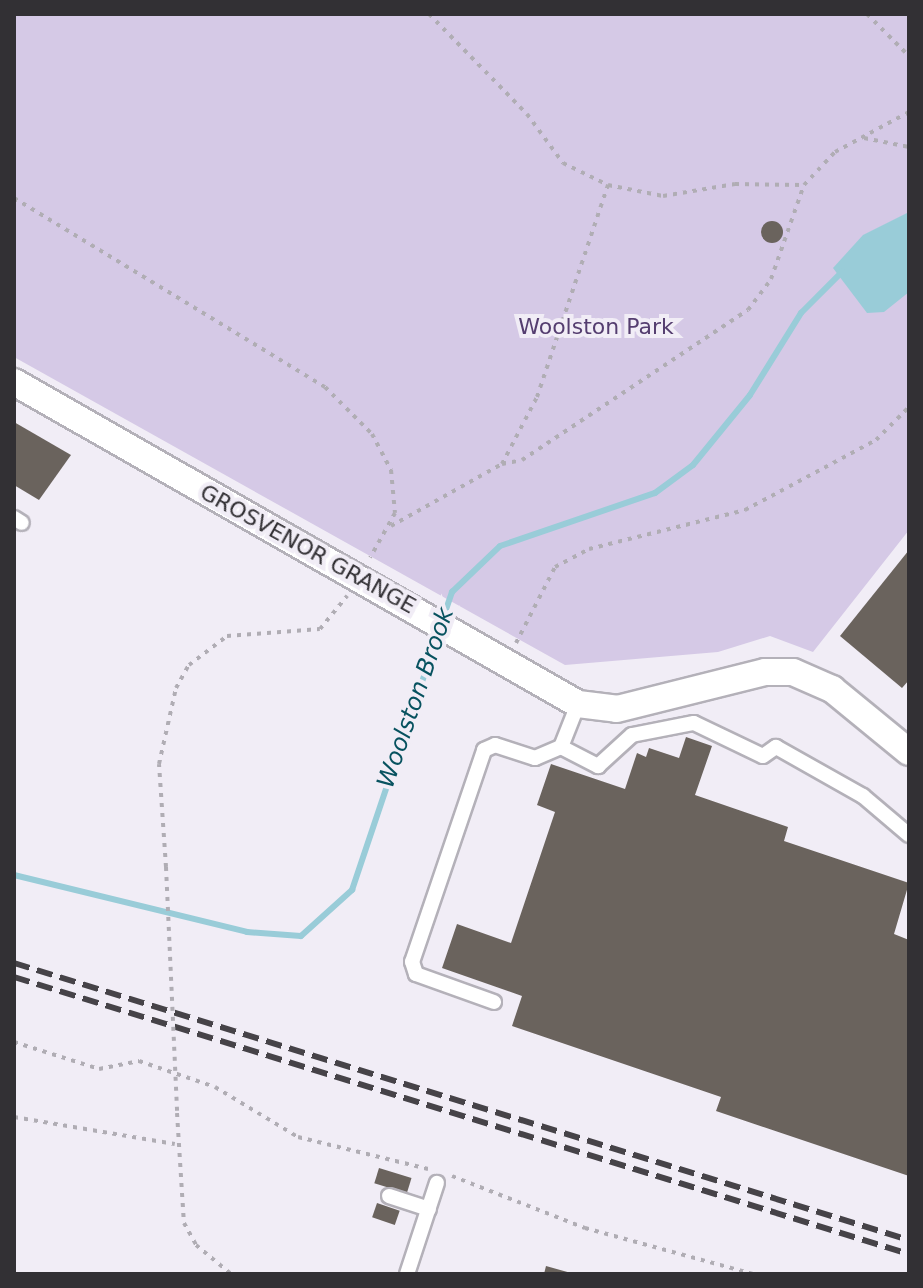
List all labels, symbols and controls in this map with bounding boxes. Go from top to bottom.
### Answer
park label: Woolston Park [518,314,674,340]
street label: GROSVENOR GRANGE [196,479,420,619]
water label: Woolston Brook [372,604,460,792]

